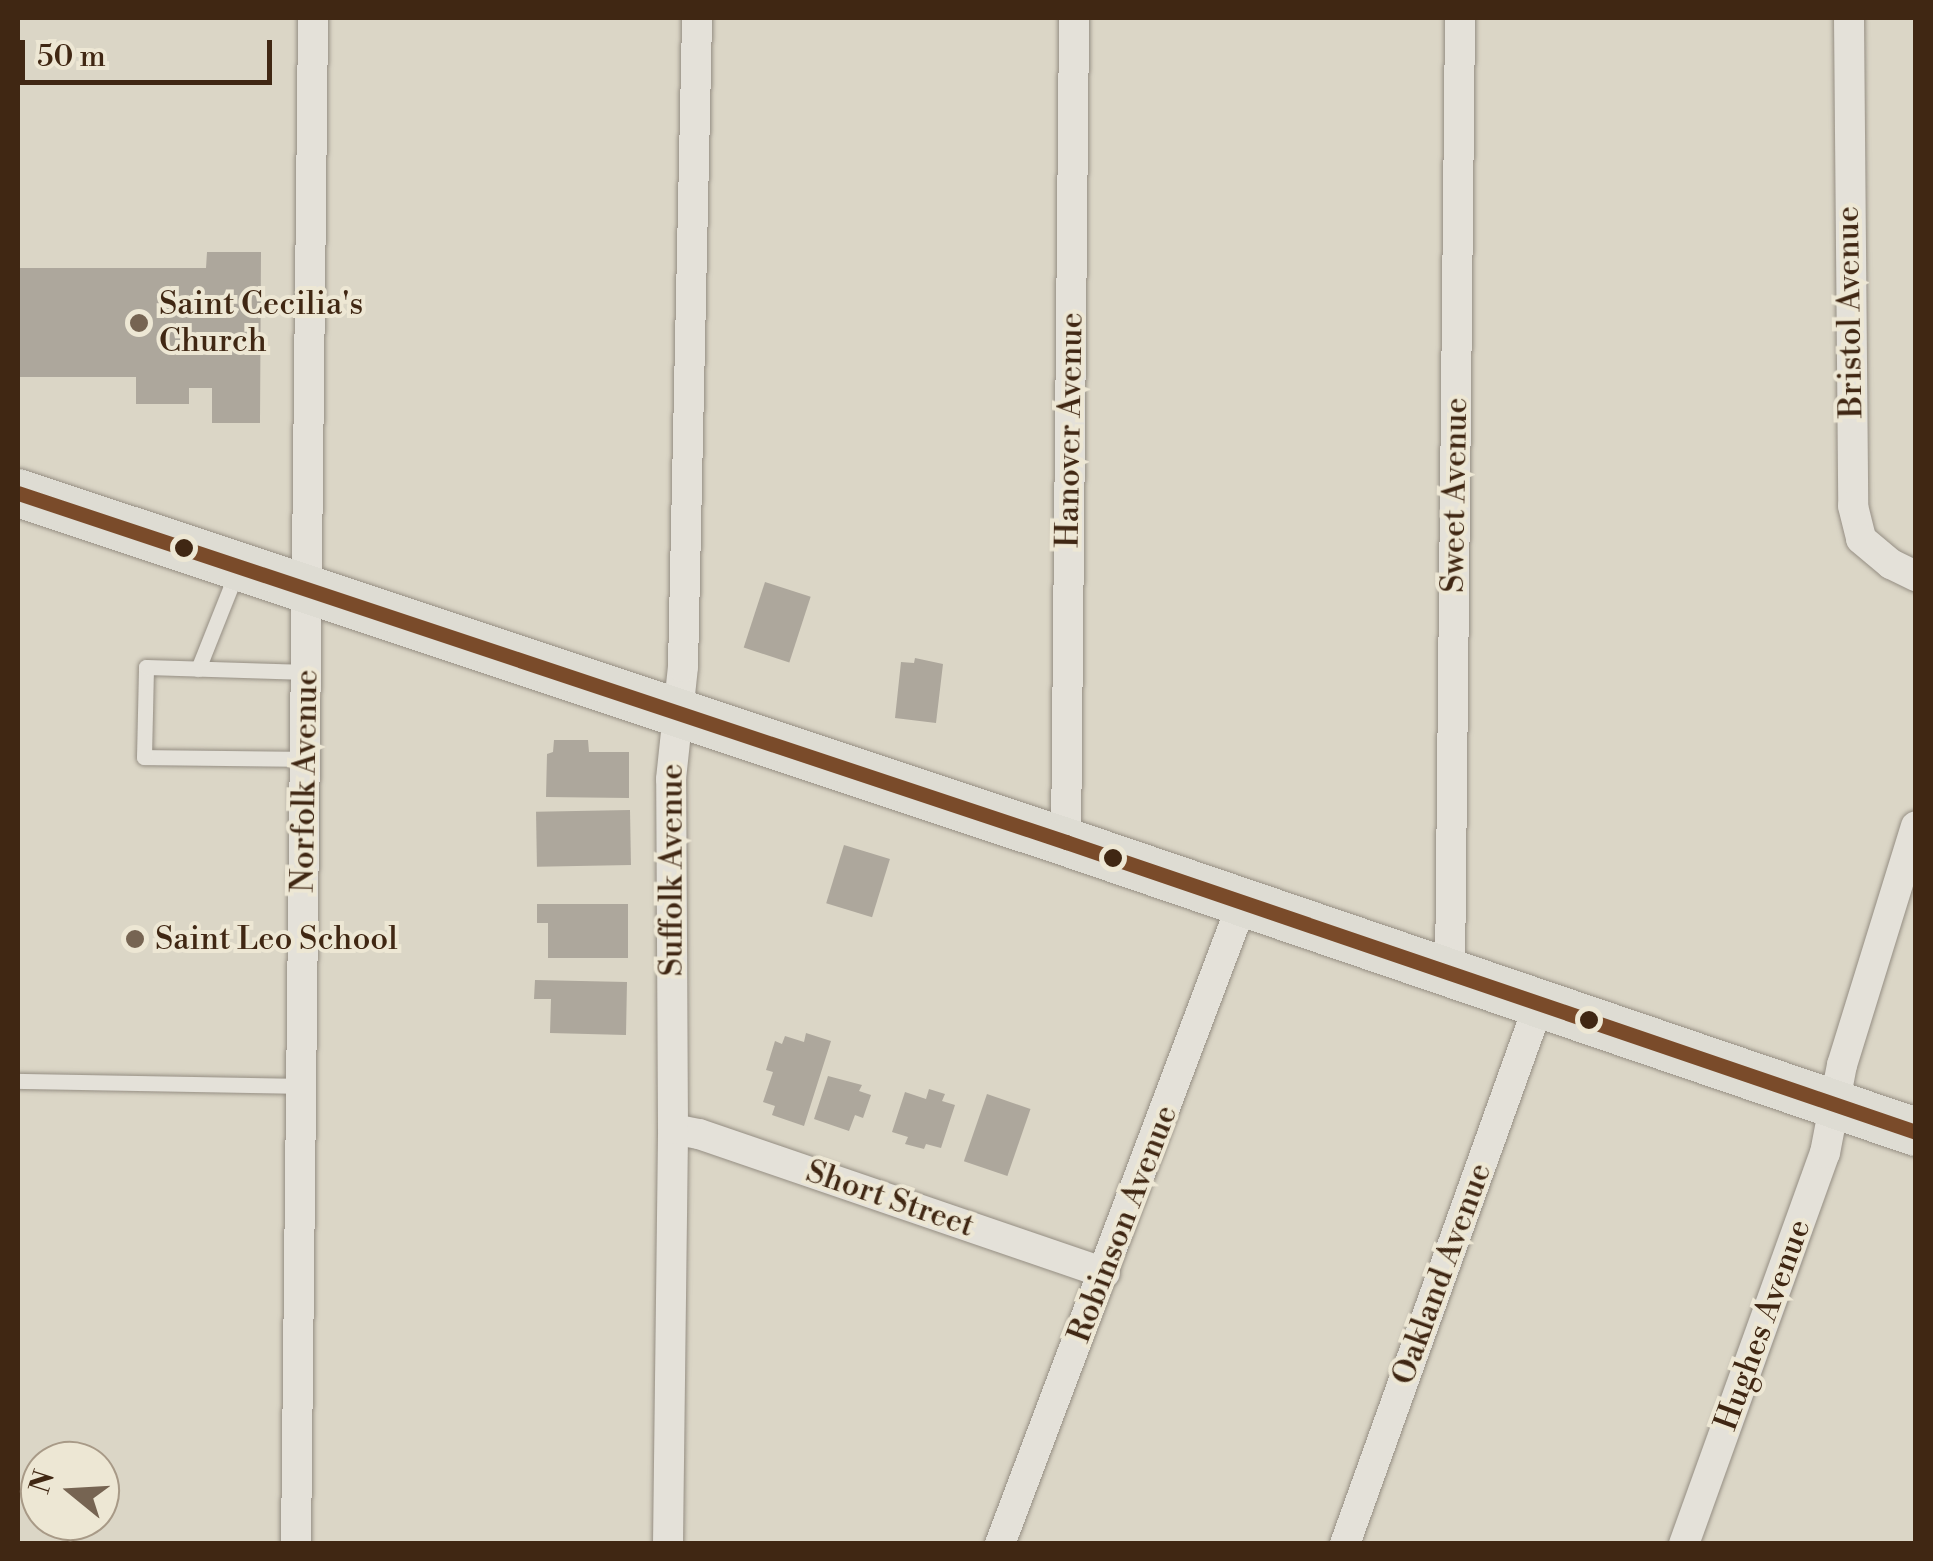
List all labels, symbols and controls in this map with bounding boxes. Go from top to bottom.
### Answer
scale bar [25,20,278,82]
text: 50 m [37,38,106,76]
street label: Bristol Avenue [1829,206,1871,418]
place label: Saint Cecilia's Church [159,286,363,361]
marker: Saint Cecilia's Church [128,312,150,334]
street label: Hanover Avenue [1049,312,1091,548]
street label: Sweet Avenue [1434,397,1476,593]
unlabelled marker [174,538,194,558]
street label: Norfolk Avenue [284,669,326,893]
street label: Suffolk Avenue [653,764,691,976]
unlabelled marker [1103,848,1123,868]
place label: Saint Leo School [155,920,398,958]
marker: Saint Leo School [124,928,146,950]
unlabelled marker [1579,1010,1599,1030]
street label: Robinson Avenue [1060,1100,1186,1348]
street label: Short Street [801,1152,979,1246]
street label: Oakland Avenue [1384,1158,1500,1390]
street label: Hughes Avenue [1707,1214,1819,1436]
north arrow [20,1441,120,1541]
text: N [23,1466,63,1498]

